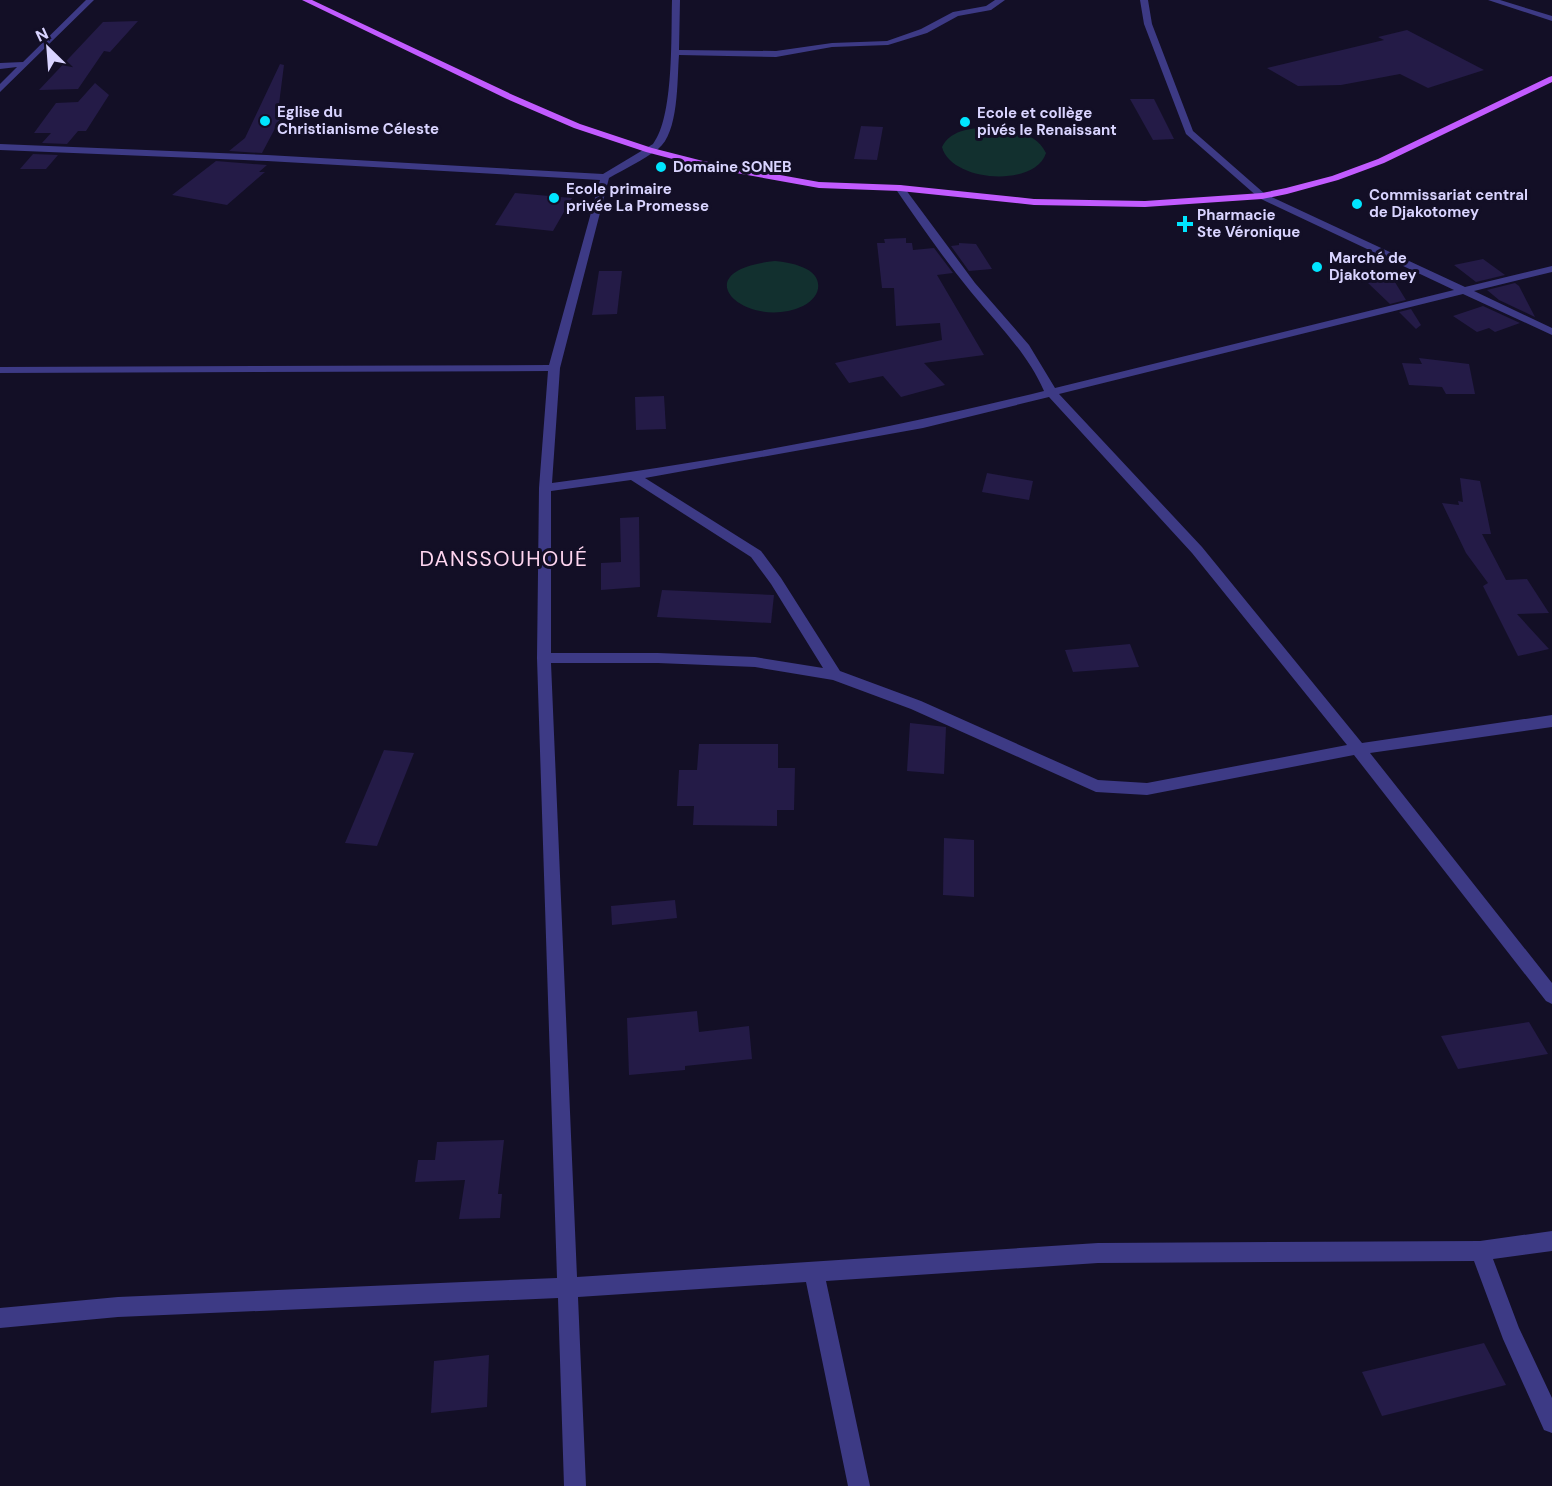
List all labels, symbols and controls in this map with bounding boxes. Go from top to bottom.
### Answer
north arrow [18,18,78,78]
text: N [32,23,52,47]
place label: Eglise du Christianisme Céleste [277,102,439,139]
place label: Ecole et collège pivés le Renaissant [977,103,1117,140]
marker: Eglise du Christianisme Céleste [258,114,272,128]
marker: Ecole et collège pivés le Renaissant [958,115,972,129]
place label: Domaine SONEB [673,157,792,177]
marker: Domaine SONEB [654,160,668,174]
place label: Ecole primaire privée La Promesse [566,179,709,216]
place label: Commissariat central de Djakotomey [1369,185,1528,222]
marker: Ecole primaire privée La Promesse [547,191,561,205]
marker: Commissariat central de Djakotomey [1350,197,1364,211]
place label: Pharmacie Ste Véronique [1197,205,1300,242]
marker: Pharmacie Ste Véronique [1178,217,1192,231]
place label: Marché de Djakotomey [1329,248,1417,285]
marker: Marché de Djakotomey [1310,260,1324,274]
district label: DANSSOUHOUÉ [420,545,588,573]

